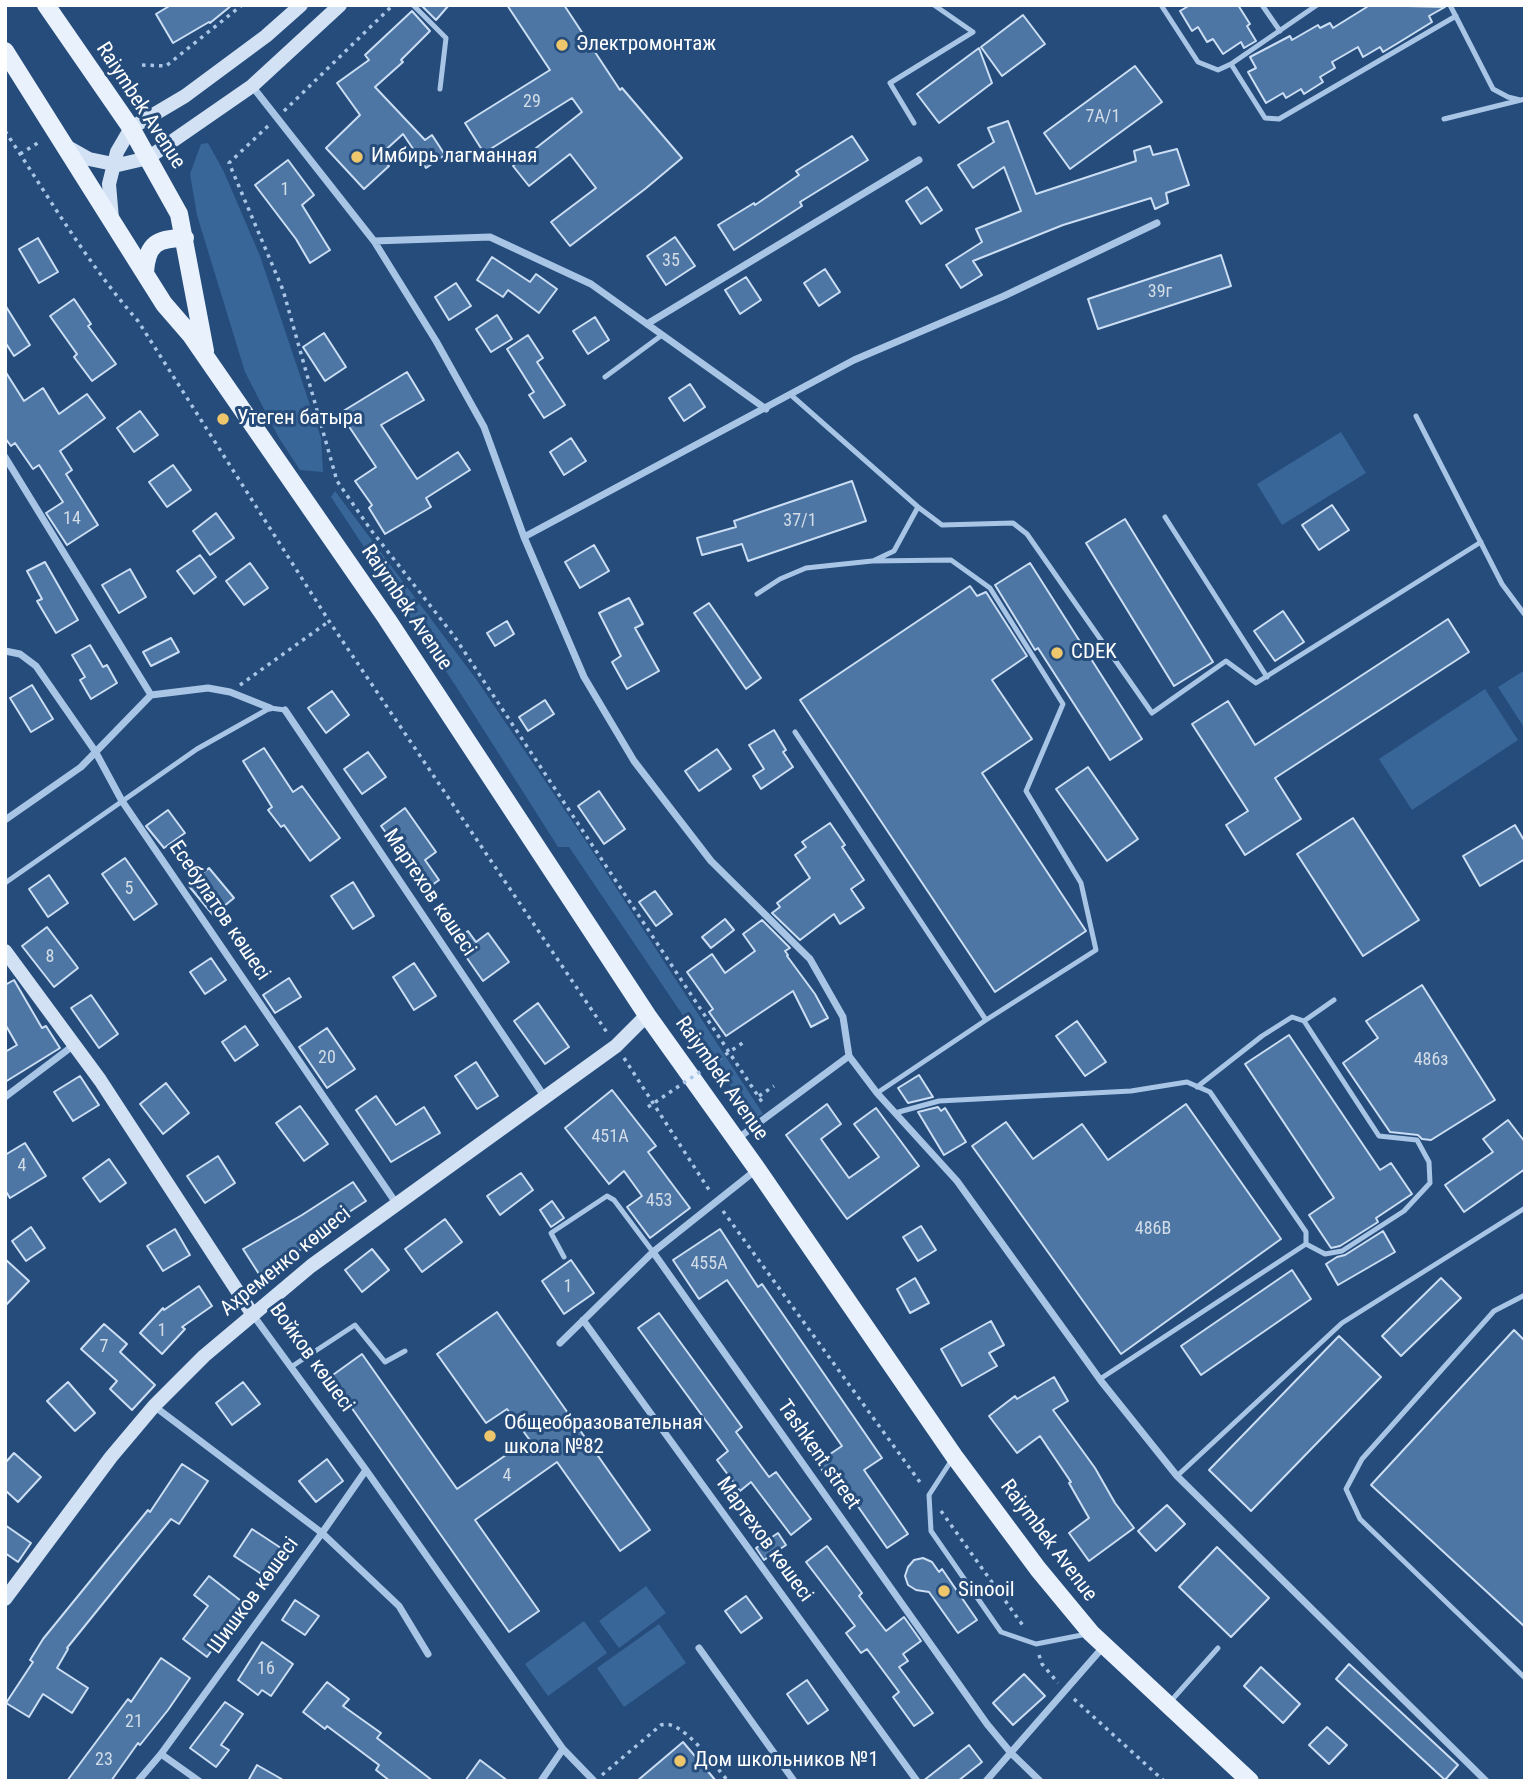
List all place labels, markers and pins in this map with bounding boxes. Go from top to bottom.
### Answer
place label: Электромонтаж [576,32,716,58]
marker: Электромонтаж [554,37,570,53]
place label: Имбирь лагманная [371,144,537,170]
marker: Имбирь лагманная [349,149,365,165]
place label: Утеген батыра [237,406,363,432]
marker: Утеген батыра [215,411,231,427]
place label: CDEK [1071,640,1117,666]
marker: CDEK [1049,645,1065,661]
place label: Общеобразовательная школа №82 [504,1411,703,1461]
marker: Общеобразовательная школа №82 [482,1428,498,1444]
place label: Sinooil [958,1578,1015,1604]
marker: Sinooil [936,1583,952,1599]
place label: Дом школьников №1 [694,1748,879,1774]
marker: Дом школьников №1 [672,1753,688,1769]

